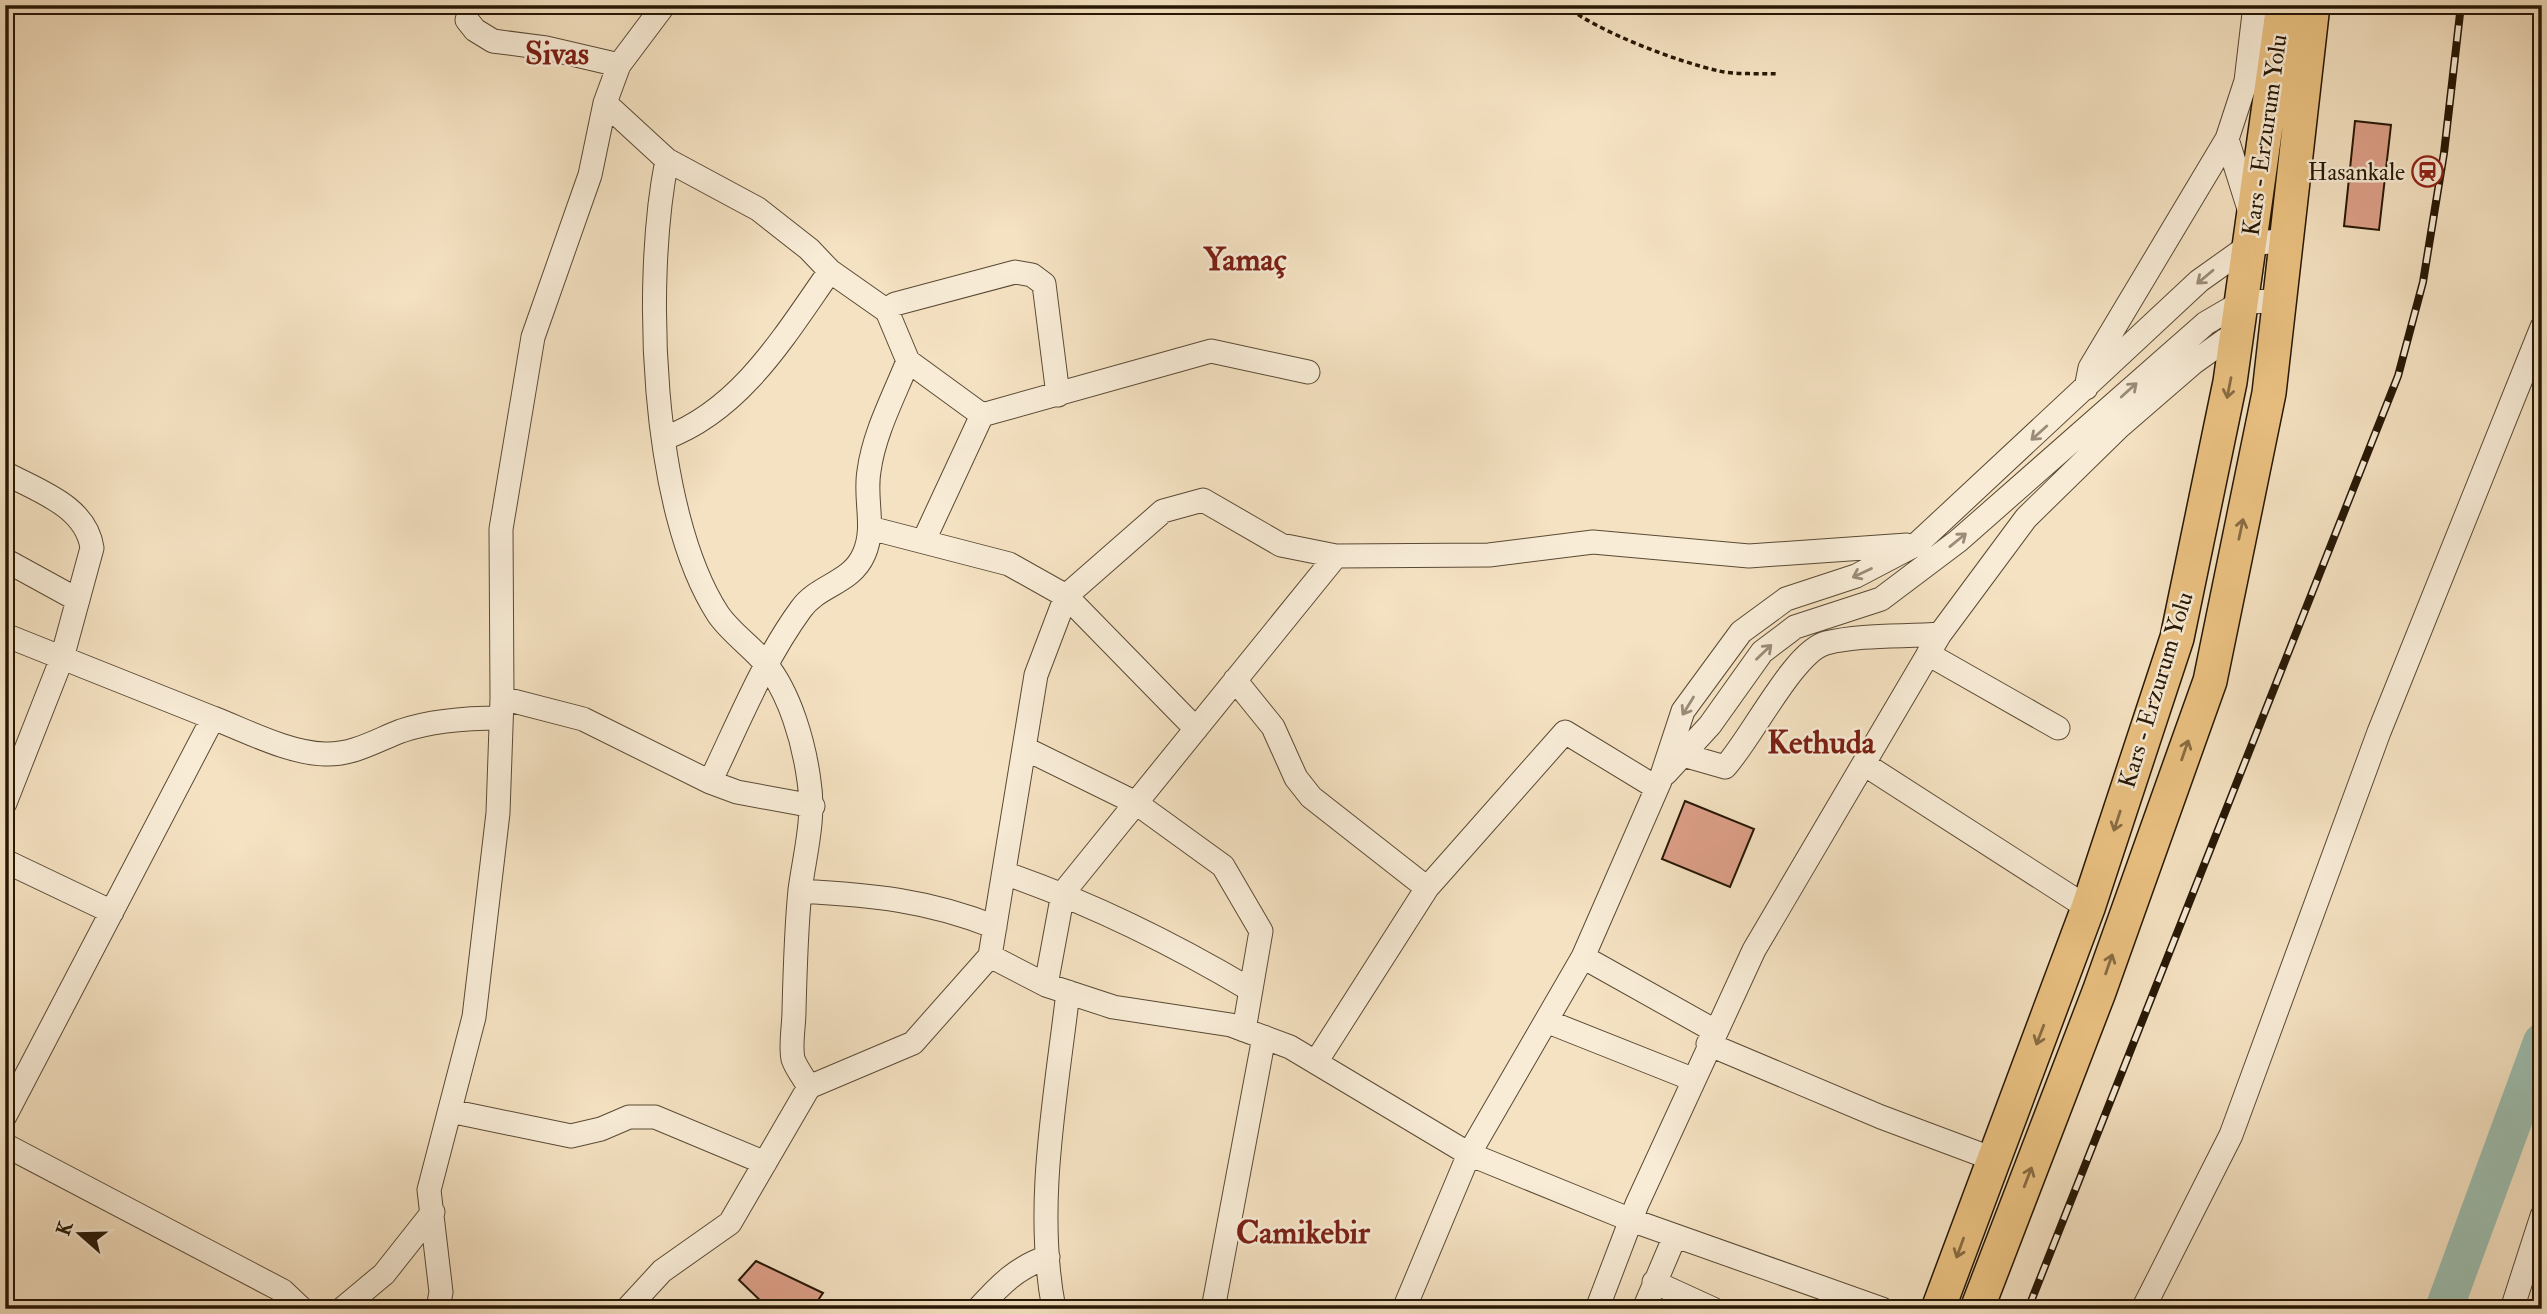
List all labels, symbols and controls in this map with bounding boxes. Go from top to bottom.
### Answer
street label: Kars - Erzurum Yolu [2235,32,2295,238]
district label: Sivas [525,34,589,74]
station icon: Hasankale [2411,155,2445,189]
place label: Hasankale [2308,157,2405,188]
district label: Yamaç [1202,240,1287,280]
one-way arrow [2196,269,2214,285]
one-way arrow [2222,376,2235,399]
one-way arrow [2119,382,2137,398]
one-way arrow [2030,425,2048,441]
one-way arrow [2234,518,2248,541]
one-way arrow [1949,533,1967,548]
one-way arrow [1852,567,1873,580]
street label: Kars - Erzurum Yolu [2111,588,2201,792]
one-way arrow [1756,644,1773,661]
one-way arrow [1680,696,1695,715]
district label: Kethuda [1767,723,1876,763]
one-way arrow [2180,739,2192,761]
one-way arrow [2110,810,2122,832]
one-way arrow [2103,953,2116,975]
one-way arrow [2033,1024,2045,1046]
one-way arrow [2023,1166,2036,1188]
north arrow [46,1198,116,1268]
district label: Camikebir [1236,1213,1371,1253]
text: K [51,1218,79,1239]
one-way arrow [1953,1237,1966,1259]

